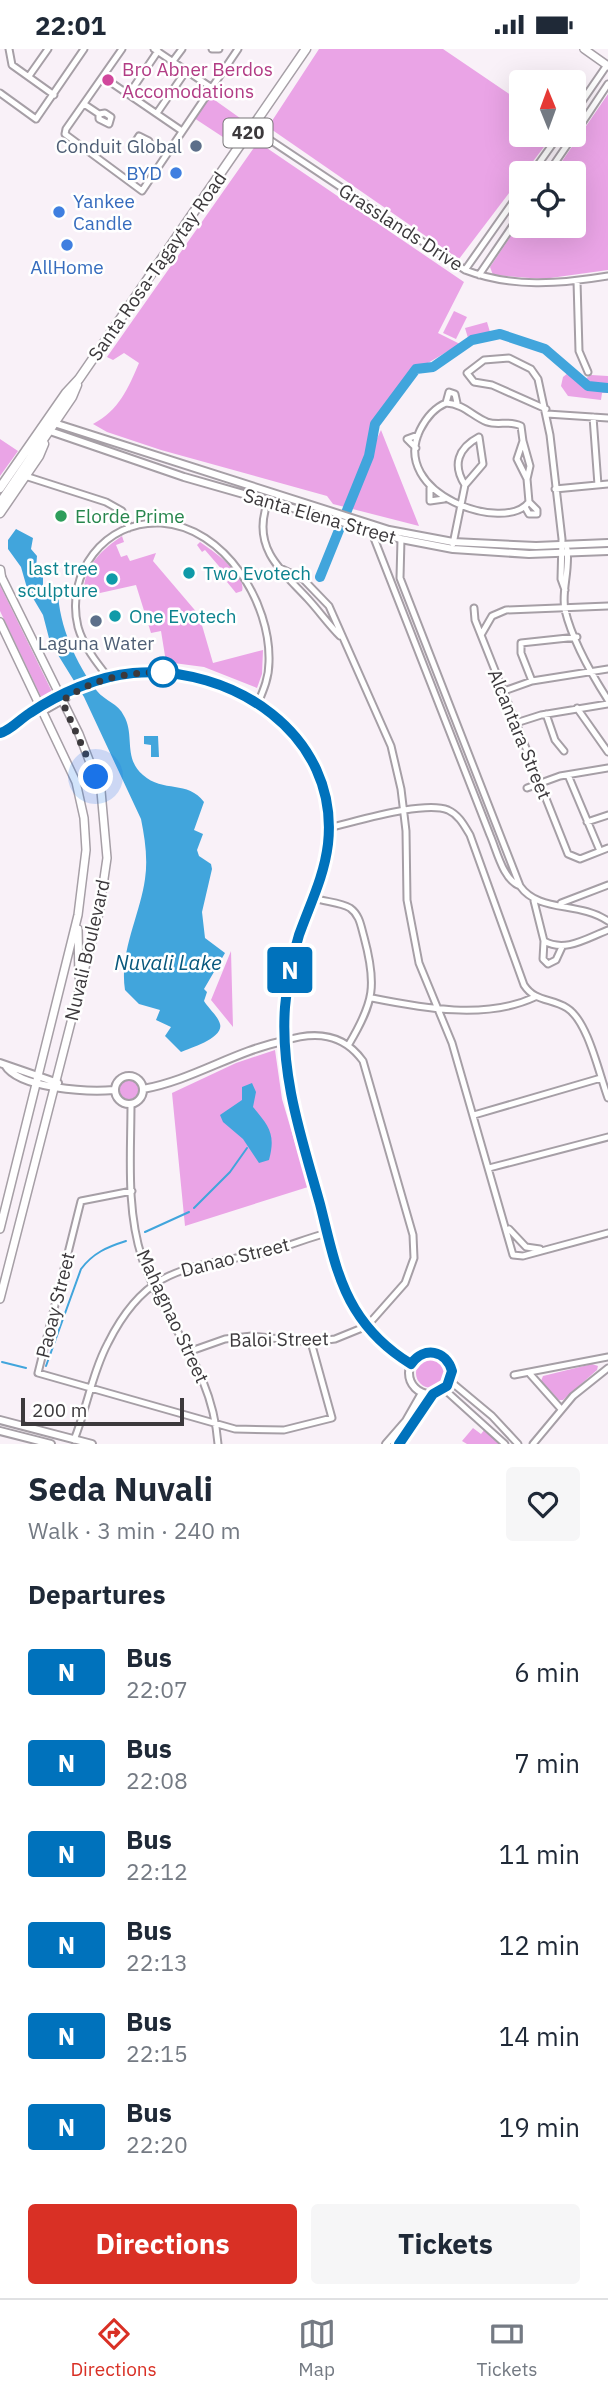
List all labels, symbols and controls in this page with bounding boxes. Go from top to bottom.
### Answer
text: 22:01 [35,8,106,42]
place label: Bro Abner Berdos Accomodations [122,57,273,103]
north arrow [509,70,586,147]
map controls [509,70,586,238]
marker: Bro Abner Berdos Accomodations [100,72,116,88]
road number: 420 [224,119,272,147]
place label: Conduit Global [56,134,182,158]
marker: Conduit Global [188,138,204,154]
place label: BYD [126,161,162,185]
button: locate [509,161,586,238]
marker: BYD [168,165,184,181]
street label: Santa Rosa-Tagaytay Road [83,167,231,365]
street label: Grasslands Drive [334,178,468,276]
place label: Yankee Candle [73,189,135,235]
marker: Yankee Candle [51,204,67,220]
marker: AllHome [59,237,75,253]
place label: AllHome [30,255,104,279]
street label: Santa Elena Street [241,483,399,549]
place label: Elorde Prime [75,504,185,528]
marker: Elorde Prime [53,508,69,524]
place label: last tree sculpture [18,556,98,602]
place label: Two Evotech [203,561,311,585]
marker: Two Evotech [181,565,197,581]
marker: last tree sculpture [104,571,120,587]
place label: One Evotech [129,604,236,628]
marker: One Evotech [107,608,123,624]
marker: Laguna Water [88,613,104,629]
place label: Laguna Water [38,631,154,655]
unlabelled marker [148,657,178,687]
street label: Alcantara Street [483,665,557,803]
your location [78,759,113,794]
street label: Nuvali Boulevard [59,877,115,1023]
line badge: N [267,947,313,993]
water label: Nuvali Lake [114,948,222,976]
text: N [281,954,299,986]
street label: Danao Street [178,1232,292,1282]
street label: Mahagnao Street [132,1245,214,1387]
street label: Paoay Street [30,1250,80,1360]
street label: Baloi Street [229,1326,329,1352]
scale bar [21,1395,184,1427]
text: 200 m [32,1398,87,1422]
text: Seda Nuvali [28,1467,213,1510]
button: heart [506,1467,580,1541]
text: Walk · 3 min · 240 m [28,1515,241,1545]
text: Departures [28,1577,166,1611]
text: Bus [126,1640,172,1674]
text: 6 min [514,1655,580,1689]
text: N [58,1656,75,1688]
text: 22:07 [126,1674,188,1704]
text: Bus [126,1731,172,1765]
text: 7 min [514,1746,580,1780]
text: N [58,1747,75,1779]
text: 22:08 [126,1765,188,1795]
text: Bus [126,1822,172,1856]
text: 11 min [499,1837,580,1871]
text: N [58,1838,75,1870]
text: 22:12 [126,1856,188,1886]
text: Bus [126,1913,172,1947]
text: 12 min [499,1928,580,1962]
text: N [58,1929,75,1961]
text: 22:13 [126,1947,188,1977]
text: Bus [126,2004,172,2038]
text: 14 min [499,2019,580,2053]
text: N [58,2020,75,2052]
text: 22:15 [126,2038,188,2068]
text: Bus [126,2095,172,2129]
text: 19 min [499,2110,580,2144]
text: N [58,2111,75,2143]
text: 22:20 [126,2129,188,2159]
button: Directions [28,2204,297,2284]
button: Tickets [311,2204,580,2284]
tab: Directions [70,2315,157,2381]
tab: Map [298,2315,336,2381]
tab: Tickets [476,2315,538,2381]

